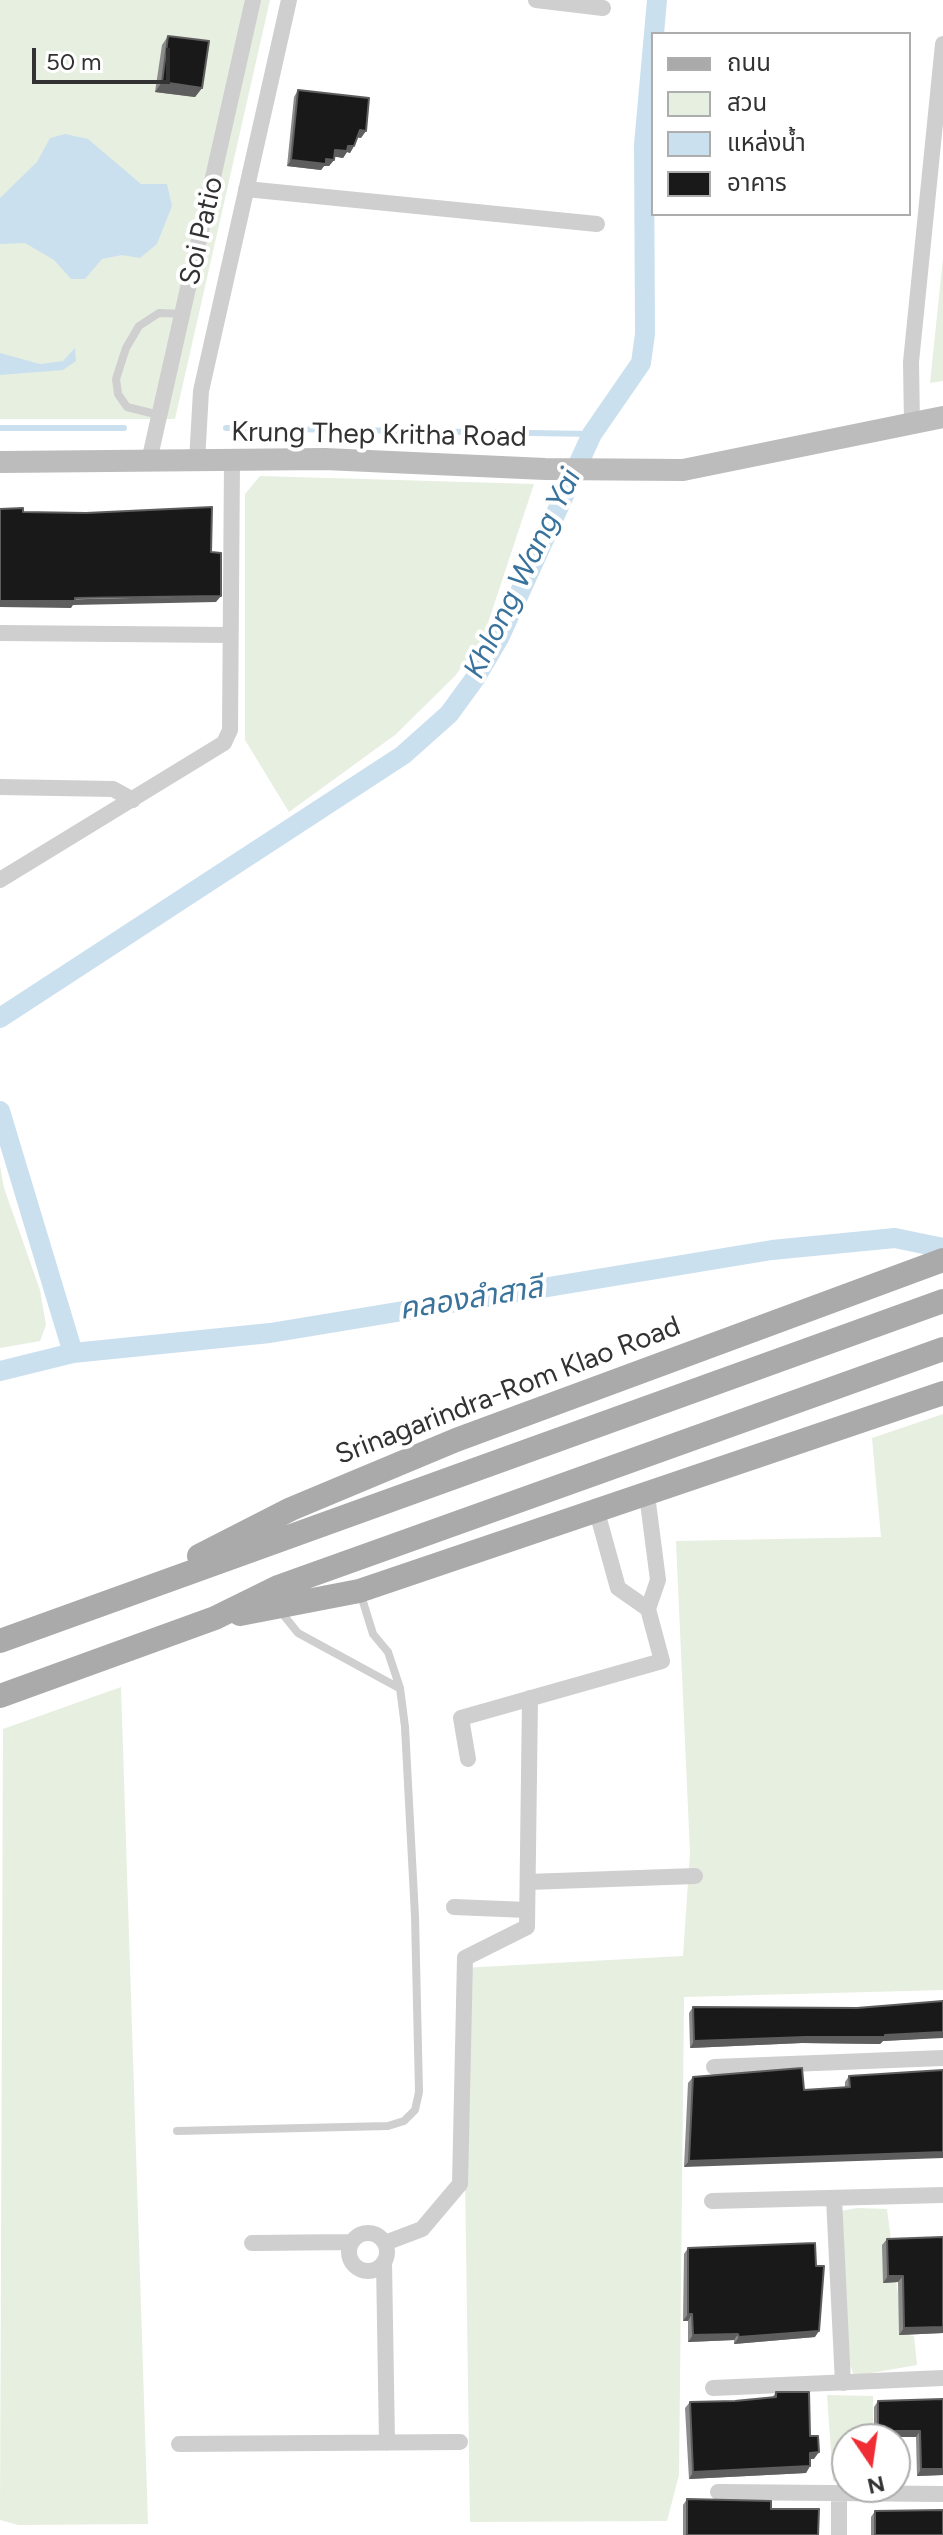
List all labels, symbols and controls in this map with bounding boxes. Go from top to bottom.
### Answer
scale bar [36,32,174,82]
legend [651,32,911,216]
text: 50 m [46,47,102,76]
text: ถนน [727,48,771,77]
text: สวน [727,88,767,117]
text: แหล่งน้ำ [727,128,806,157]
text: อาคาร [727,168,787,197]
street label: Soi Patio [173,173,231,289]
street label: Krung Thep Kritha Road [231,416,527,454]
water label: Khlong Wang Yai [457,463,589,685]
water label: คลองลำสาลี [397,1270,545,1328]
street label: Srinagarindra-Rom Klao Road [331,1310,685,1472]
north arrow [831,2423,911,2503]
text: N [865,2470,887,2500]

